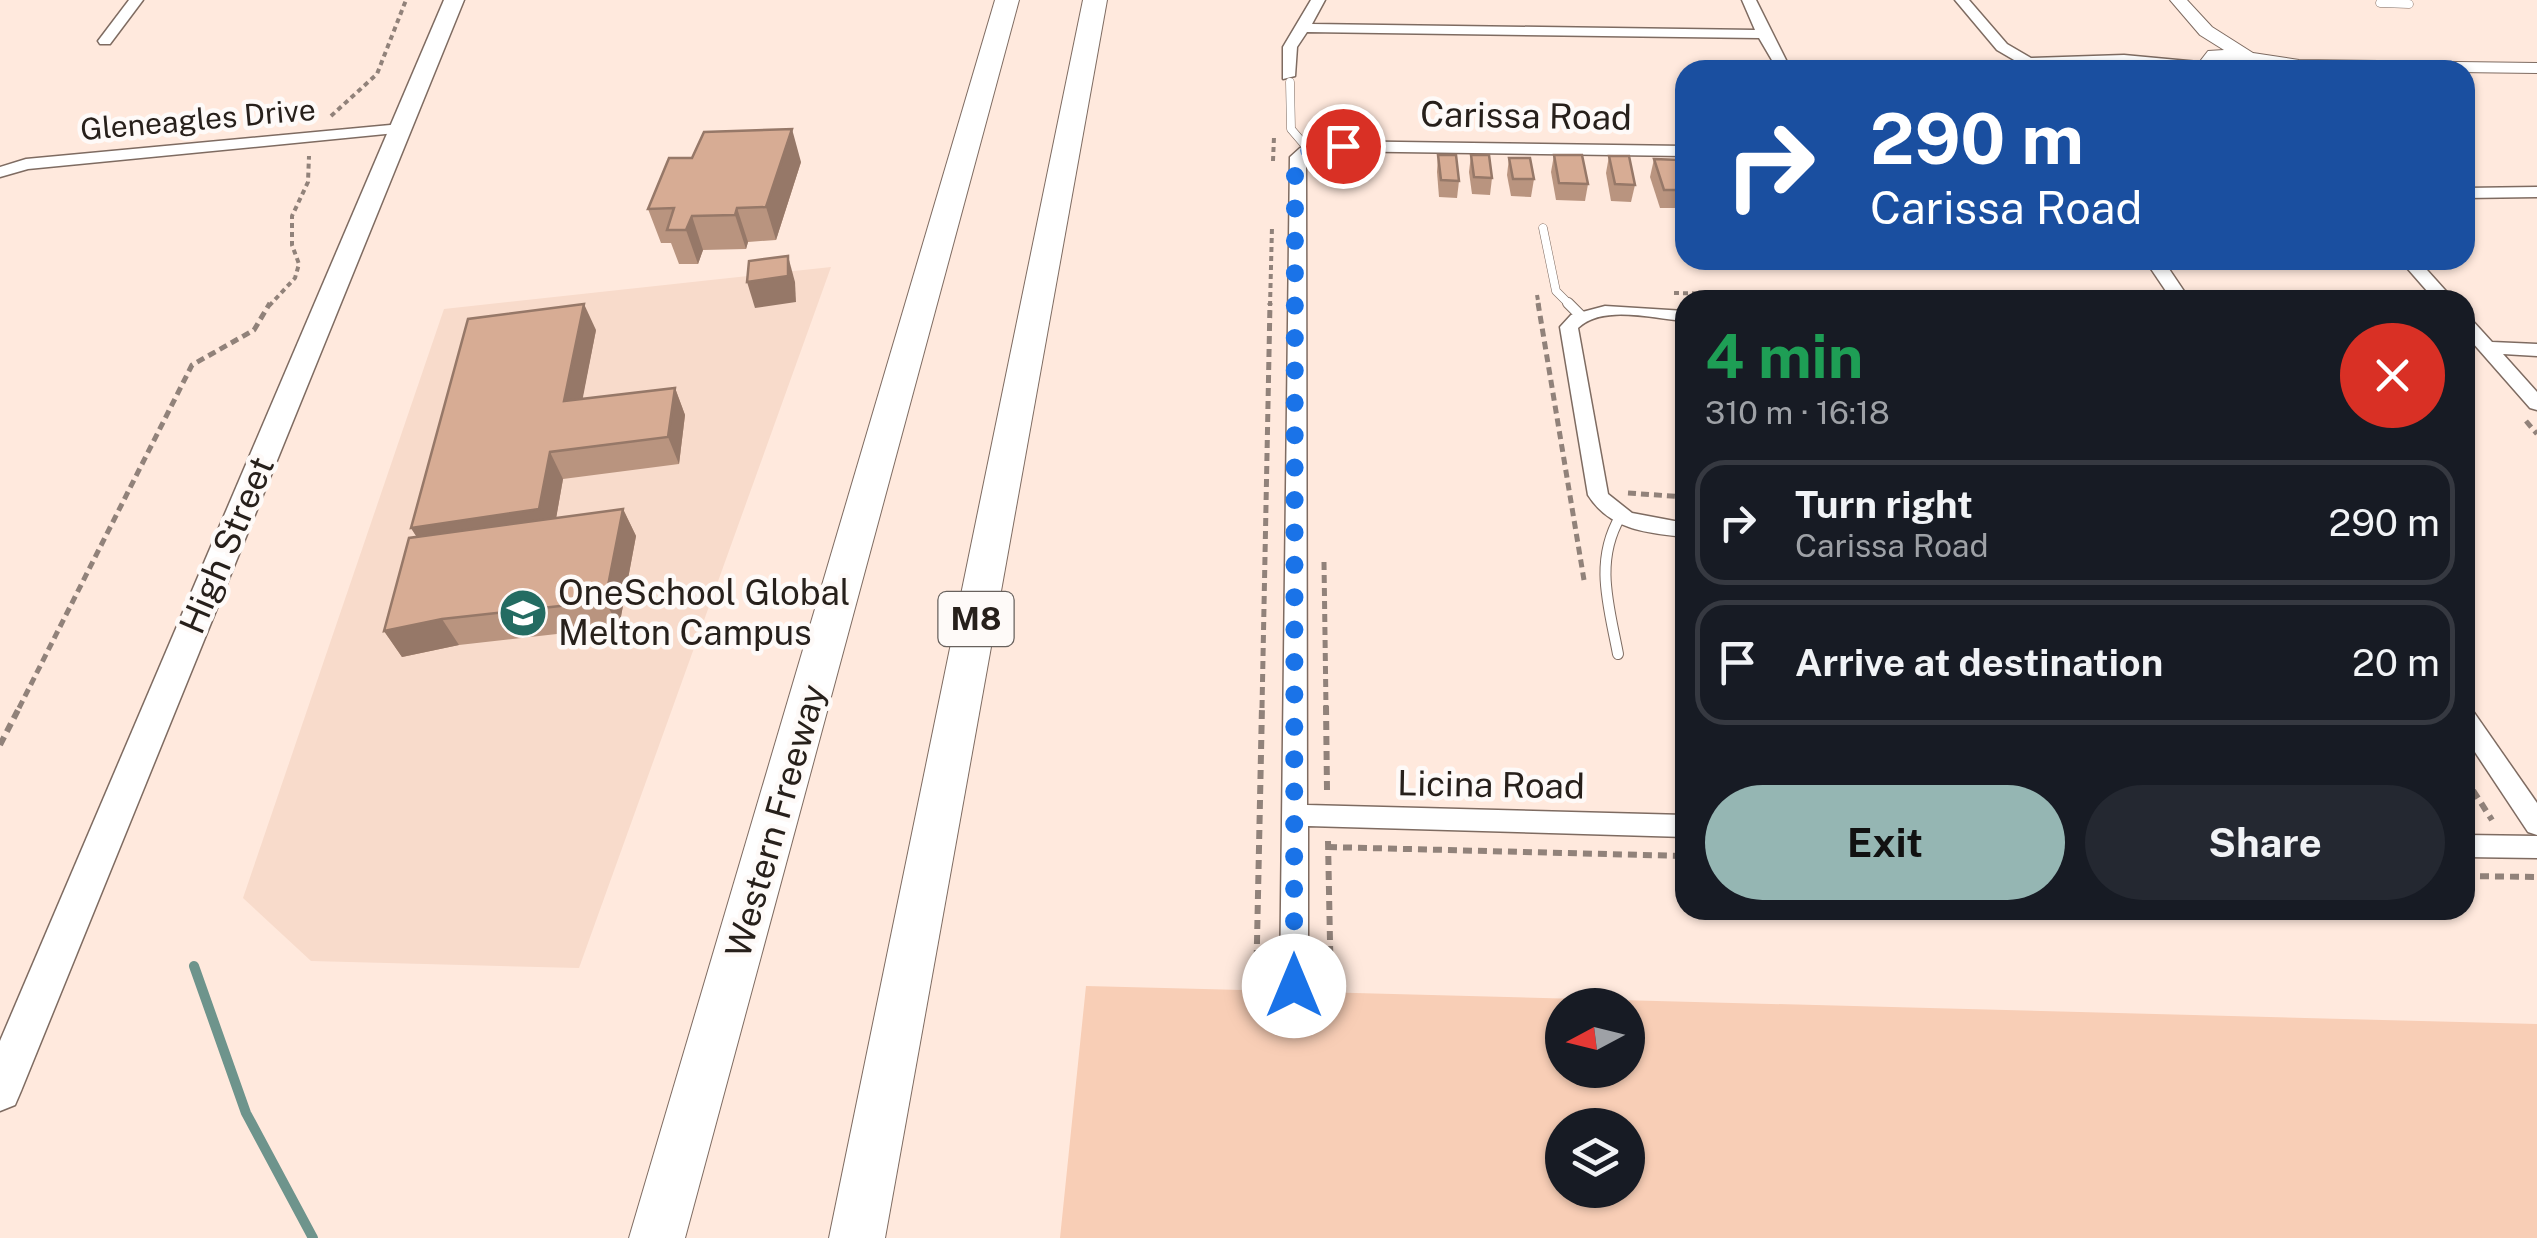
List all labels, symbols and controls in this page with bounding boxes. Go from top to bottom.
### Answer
street label: Gleneagles Drive [79,91,317,147]
street label: Carissa Road [1420,93,1632,138]
text: 290 m [1870,97,2084,180]
icon: right [1705,100,1835,230]
pin [1301,104,1386,189]
icon: arrive [1316,119,1371,174]
text: Carissa Road [1870,181,2142,234]
text: 4 min [1705,321,1863,392]
button: close [2340,323,2445,428]
text: 310 m · 16:18 [1705,394,1890,431]
street label: High Street [171,450,282,639]
text: Turn right [1795,482,1973,527]
icon: right [1710,495,1765,550]
text: 290 m [2329,500,2440,545]
text: Carissa Road [1795,527,1989,564]
place label: OneSchool Global Melton Campus [558,572,850,653]
school or university icon: OneSchool Global Melton Campus [497,587,549,639]
road number: M8 [938,592,1014,646]
icon: arrive [1710,635,1765,690]
text: Arrive at destination [1795,640,2163,685]
text: 20 m [2352,640,2440,685]
street label: Western Freeway [717,680,834,962]
street label: Licina Road [1397,762,1585,807]
button: Exit [1705,785,2065,900]
button: Share [2085,785,2445,900]
position arrow [1242,934,1346,1038]
north arrow [1545,988,1645,1088]
map controls [1545,988,1645,1208]
button: layers [1545,1108,1645,1208]

